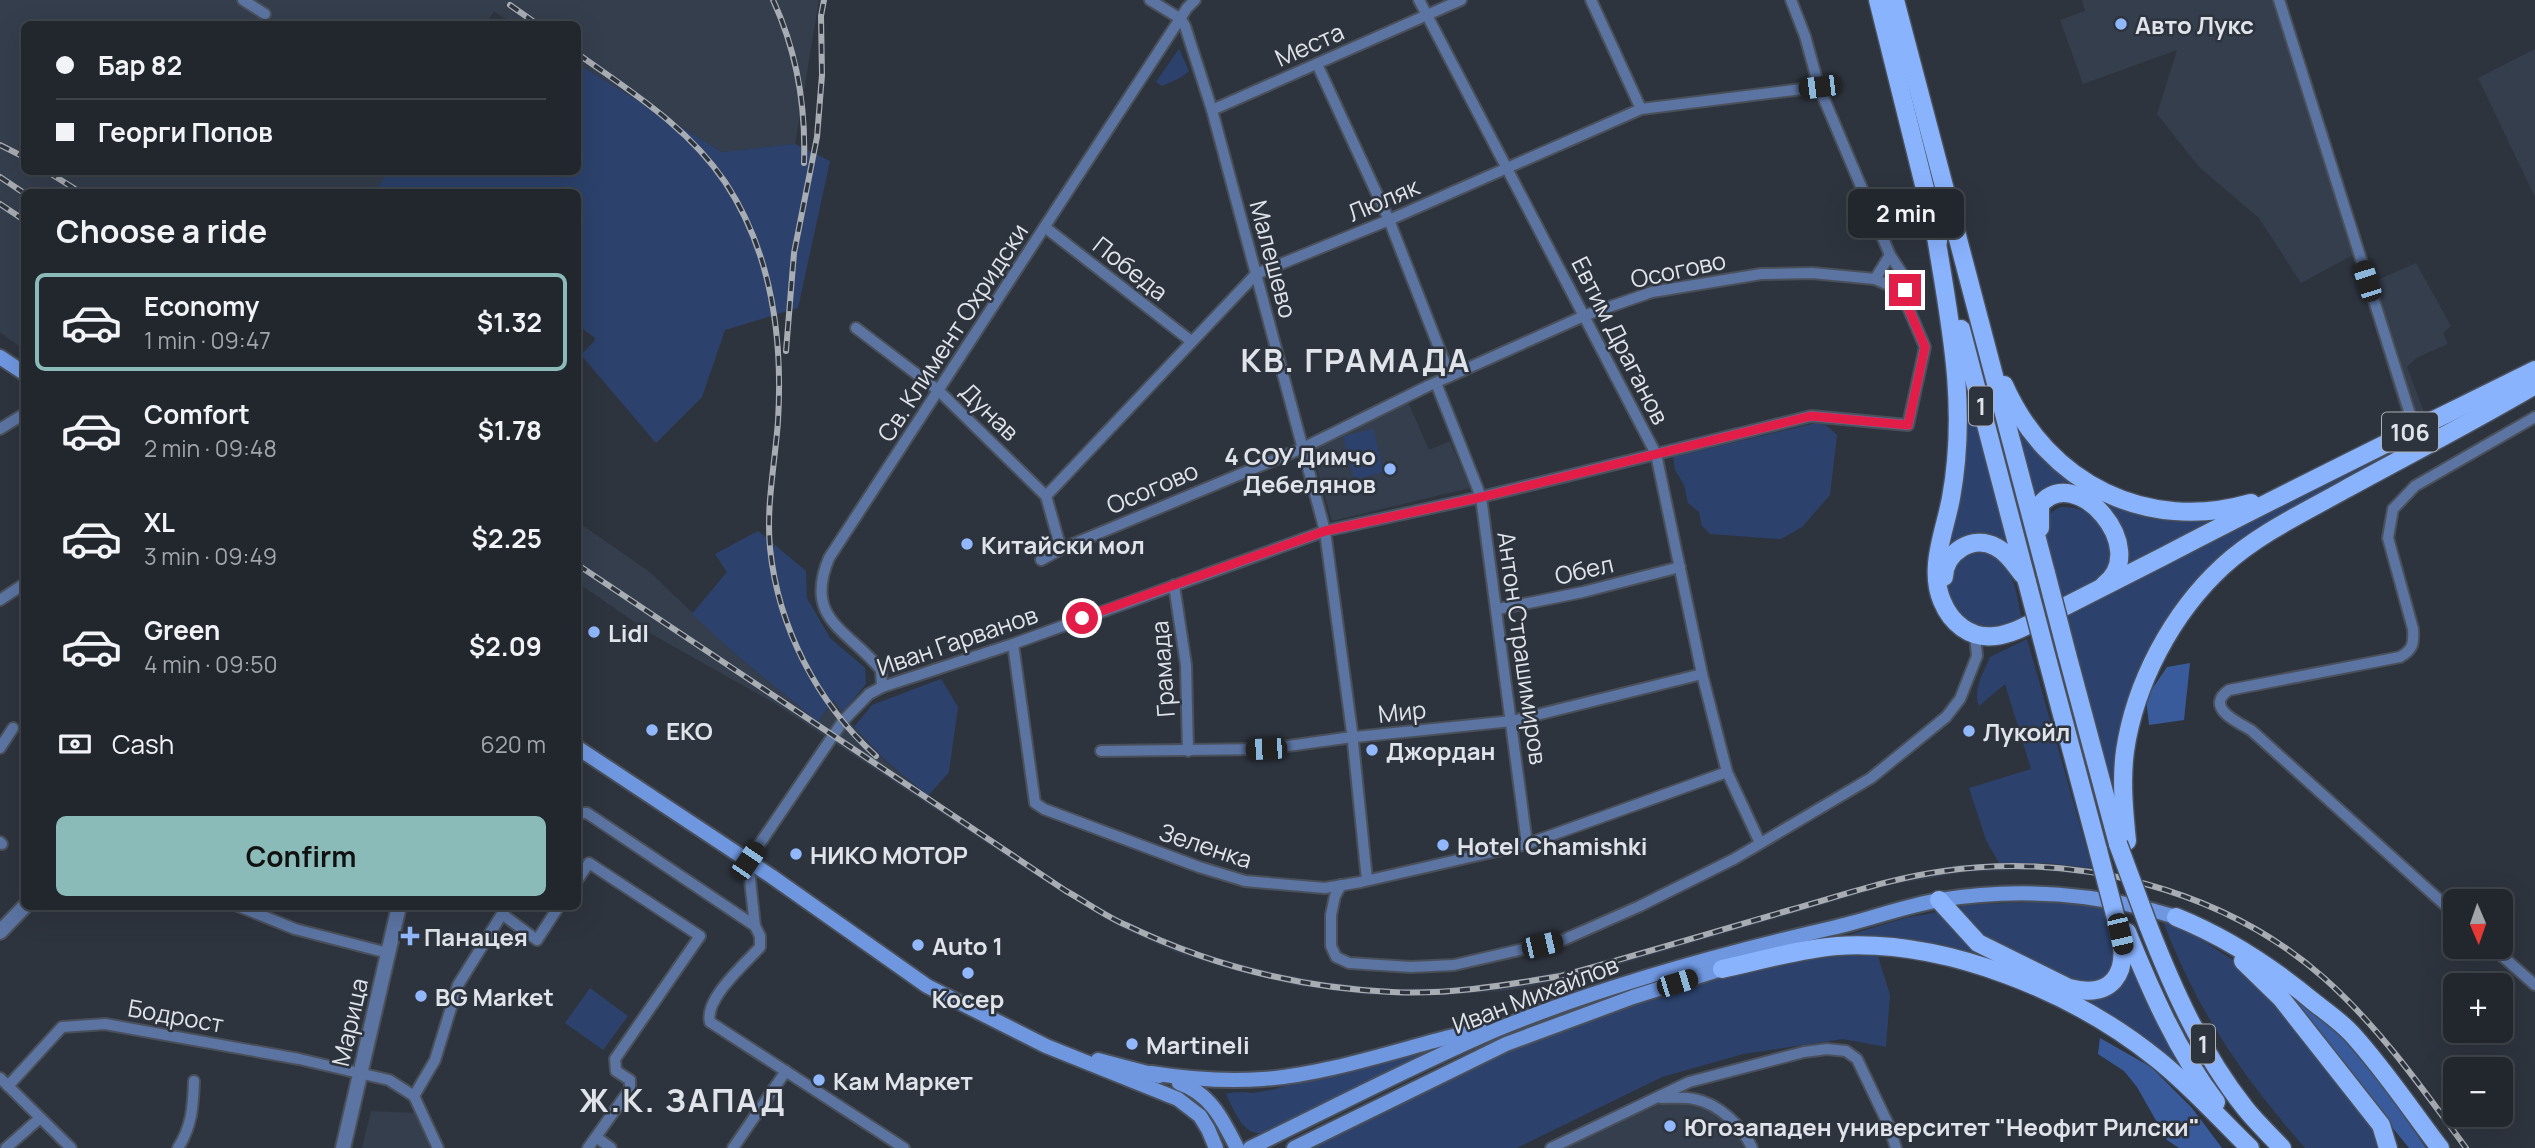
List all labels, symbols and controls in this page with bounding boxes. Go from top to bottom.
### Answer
place label: Авто Лукс [2135,8,2254,41]
street label: Места [1269,14,1349,74]
marker: Авто Лукс [2113,16,2129,32]
text: Бар 82 [98,47,182,83]
car [1797,74,1842,100]
text: Георги Попов [98,114,273,150]
street label: Люляк [1342,169,1425,229]
callout: 2 min [1847,188,1963,238]
street label: Малешево [1242,196,1306,322]
text: 2 min [1876,197,1936,229]
text: Choose a ride [56,209,267,253]
street label: Св. Климент Охридски [869,216,1035,448]
street label: Победа [1087,228,1175,308]
street label: Осогово [1627,243,1729,295]
street label: Евтим Драганов [1564,250,1678,430]
car [2351,258,2384,304]
route end [1889,274,1921,306]
text: Economy [144,288,259,324]
icon: car [60,291,123,354]
text: $1.32 [477,304,542,340]
text: 1 min · 09:47 [144,324,271,356]
district label: КВ. ГРАМАДА [1240,338,1472,382]
street label: Дунав [953,375,1027,448]
road number: 1 [1969,386,1993,426]
text: Comfort [144,396,250,432]
icon: car [60,399,123,462]
text: $1.78 [478,412,542,448]
road number: 106 [2382,412,2438,452]
text: 2 min · 09:48 [144,432,277,464]
place label: 4 СОУ Димчо Дебелянов [1224,439,1376,500]
street label: Осогово [1101,453,1203,521]
marker: 4 СОУ Димчо Дебелянов [1382,461,1398,477]
text: XL [144,504,175,540]
icon: car [60,507,123,570]
text: $2.25 [472,520,542,556]
place label: Китайски мол [981,528,1145,561]
street label: Антон Страшимиров [1490,529,1556,767]
marker: Китайски мол [959,536,975,552]
text: 3 min · 09:49 [144,540,277,572]
street label: Обел [1551,546,1617,592]
street label: Иван Гарванов [872,597,1042,683]
route start [1066,602,1098,634]
text: Green [144,612,220,648]
icon: car [60,615,123,678]
place label: Lidl [608,616,649,649]
street label: Грамада [1142,620,1182,718]
marker: Lidl [586,624,602,640]
text: $2.09 [469,628,542,664]
text: 4 min · 09:50 [144,648,278,680]
street label: Мир [1376,692,1428,730]
place label: EKO [666,714,713,747]
place label: Лукойл [1983,715,2070,748]
marker: EKO [644,722,660,738]
marker: Лукойл [1961,723,1977,739]
icon: cash [56,725,94,763]
text: Cash [112,726,174,762]
text: 620 m [480,728,546,760]
place label: Джордан [1386,734,1496,767]
car [1245,738,1288,760]
marker: Джордан [1364,742,1380,758]
street label: Зеленка [1155,815,1257,875]
button: Confirm [56,816,546,896]
place label: Hotel Chamishki [1457,829,1647,862]
marker: Hotel Chamishki [1435,837,1451,853]
car [728,838,769,884]
place label: НИКО МОТОР [810,838,968,871]
marker: НИКО МОТОР [788,846,804,862]
north arrow [2443,889,2513,959]
map controls [2443,889,2513,1127]
car [2106,911,2135,957]
place label: Панацея [424,920,528,953]
marker: Панацея [402,928,418,944]
place label: Auto 1 [932,929,1003,962]
car [1520,930,1565,960]
marker: Auto 1 [910,937,926,953]
street label: Иван Михайлов [1447,947,1623,1041]
marker: Косер [960,965,976,981]
car [1654,967,1701,999]
button: + [2443,973,2513,1043]
street label: Марица [323,975,375,1069]
place label: BG Market [435,980,554,1013]
place label: Косер [932,982,1004,1015]
marker: BG Market [413,988,429,1004]
street label: Бодрост [126,990,226,1040]
road number: 1 [2191,1024,2215,1064]
place label: Martineli [1146,1028,1250,1061]
marker: Martineli [1124,1036,1140,1052]
button: − [2443,1057,2513,1127]
place label: Кам Маркет [833,1064,973,1097]
marker: Кам Маркет [811,1072,827,1088]
district label: Ж.К. ЗАПАД [579,1078,787,1122]
place label: Югозападен университет "Неофит Рилски" [1684,1110,2200,1143]
marker: Югозападен университет "Неофит Рилски" [1662,1118,1678,1134]

